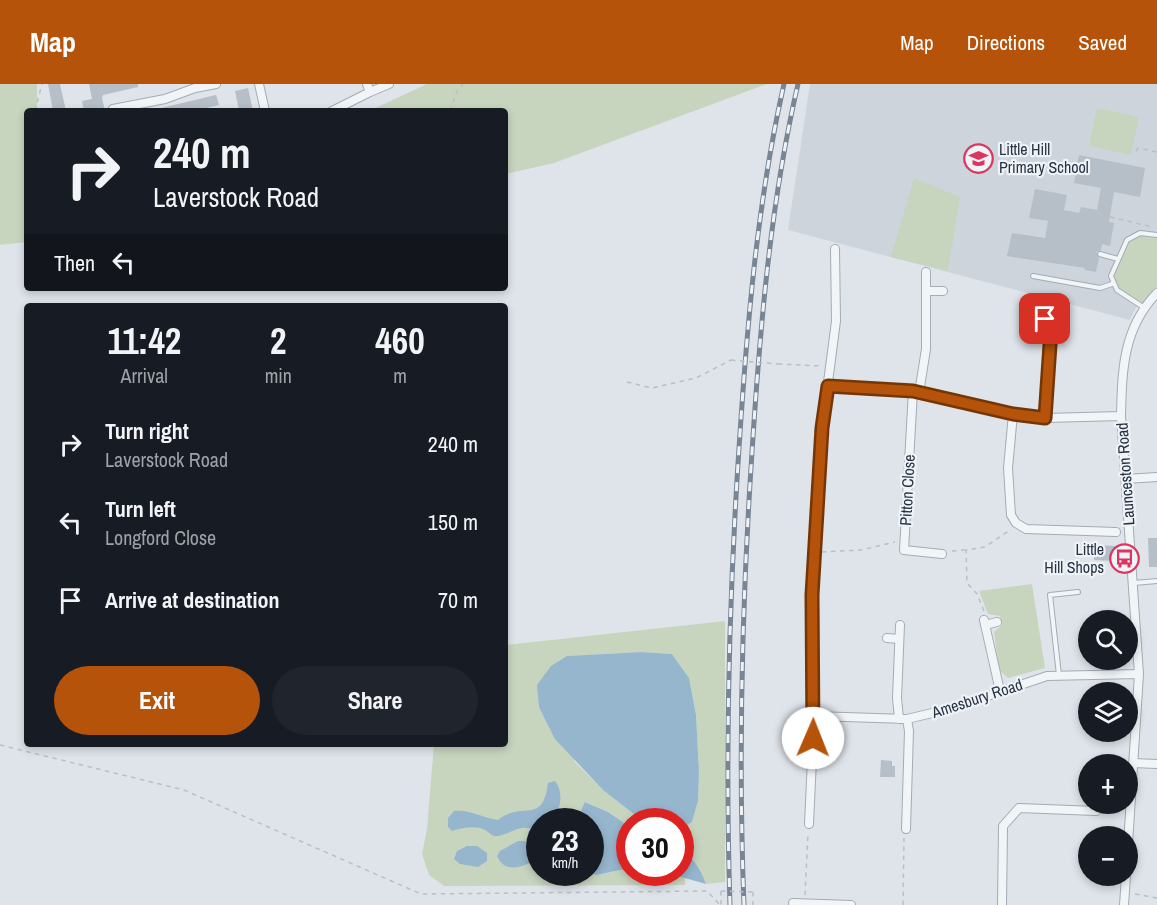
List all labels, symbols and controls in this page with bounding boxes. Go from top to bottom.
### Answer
text: Map [30,23,76,61]
text: Map [900,28,934,57]
text: Directions [967,28,1045,57]
text: Saved [1078,28,1127,57]
text: 240 m [153,125,251,181]
icon: right [54,132,132,210]
place label: Little Hill Primary School [999,138,1089,178]
school or university icon: Little Hill Primary School [962,142,994,174]
text: Laverstock Road [153,179,319,215]
icon: left [107,246,140,279]
text: Then [54,248,95,278]
pin [1019,293,1070,344]
icon: arrive [1028,302,1061,335]
text: 11:42 [107,317,181,365]
text: 2 [270,317,287,365]
text: 460 [375,317,425,365]
text: Arrival [121,362,168,389]
text: min [265,362,292,389]
text: m [393,362,407,389]
text: Turn right [105,416,189,446]
street label: Launceston Road [1110,422,1140,526]
icon: right [54,428,87,461]
text: 240 m [428,429,478,459]
text: Laverstock Road [105,446,228,473]
street label: Pitton Close [894,454,920,526]
text: Turn left [105,494,176,524]
icon: left [54,506,87,539]
text: 150 m [428,507,478,537]
text: Longford Close [105,524,216,551]
place label: Little Hill Shops [1044,538,1104,578]
bus stop icon: Little Hill Shops [1109,542,1141,574]
icon: arrive [54,584,87,617]
text: Arrive at destination [105,585,279,615]
text: 70 m [438,585,478,615]
map controls [1078,610,1138,886]
button: search [1078,610,1138,670]
button: Exit [54,666,260,735]
button: Share [272,666,478,735]
street label: Amesbury Road [928,673,1025,723]
button: layers [1078,682,1138,742]
position arrow [781,706,845,770]
button: + [1078,754,1138,814]
speed limit sign: 30 [616,808,694,886]
text: 23 [551,820,579,860]
button: − [1078,826,1138,886]
text: km/h [552,852,578,873]

